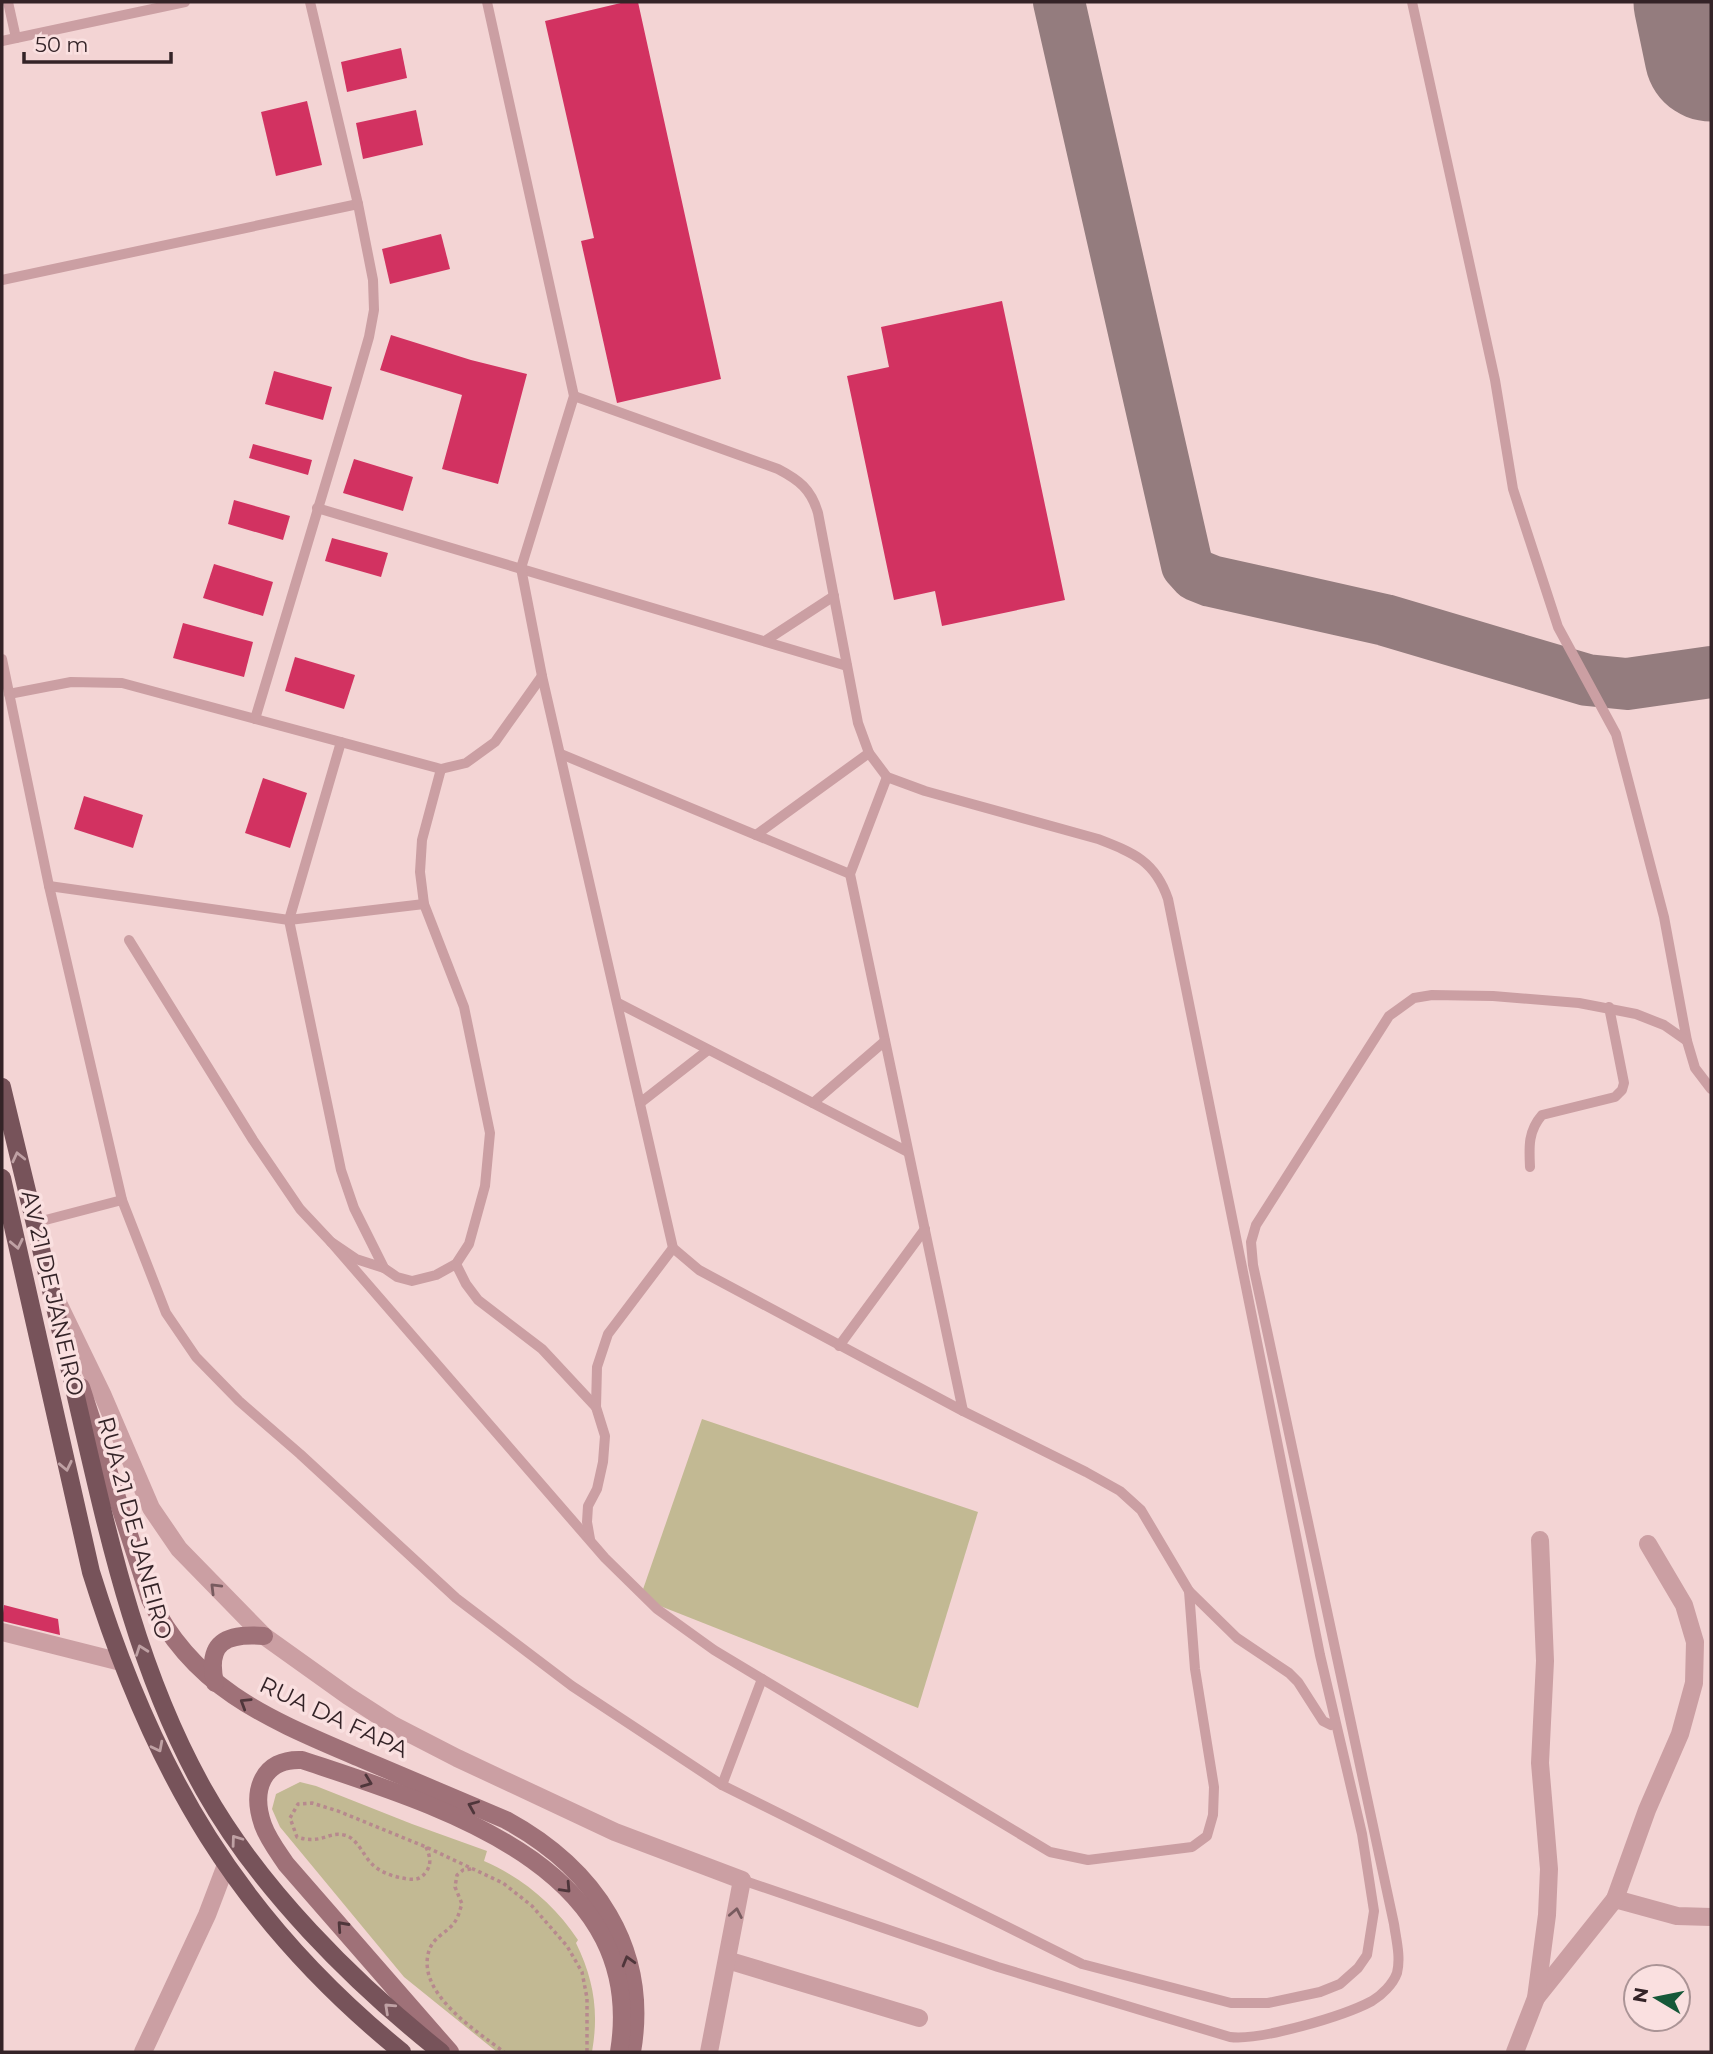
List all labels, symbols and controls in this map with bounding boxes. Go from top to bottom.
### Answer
scale bar [24,21,172,65]
text: 50 m [35,32,89,57]
one-way arrow [12,1151,27,1163]
street label: AV 21 DE JANEIRO [16,1187,90,1399]
one-way arrow [9,1238,23,1250]
street label: RUA 21 DE JANEIRO [92,1414,178,1642]
one-way arrow [58,1460,73,1472]
one-way arrow [211,1584,224,1597]
one-way arrow [135,1644,149,1656]
street label: RUA DA FAPA [255,1670,413,1764]
one-way arrow [239,1699,252,1712]
one-way arrow [149,1740,163,1752]
one-way arrow [360,1774,372,1788]
one-way arrow [468,1800,480,1814]
one-way arrow [232,1835,244,1848]
one-way arrow [557,1879,570,1892]
one-way arrow [727,1907,742,1919]
one-way arrow [338,1921,350,1934]
one-way arrow [621,1955,636,1967]
north arrow [1622,1963,1692,2033]
text: N [1628,1986,1653,2005]
one-way arrow [384,2004,397,2017]

